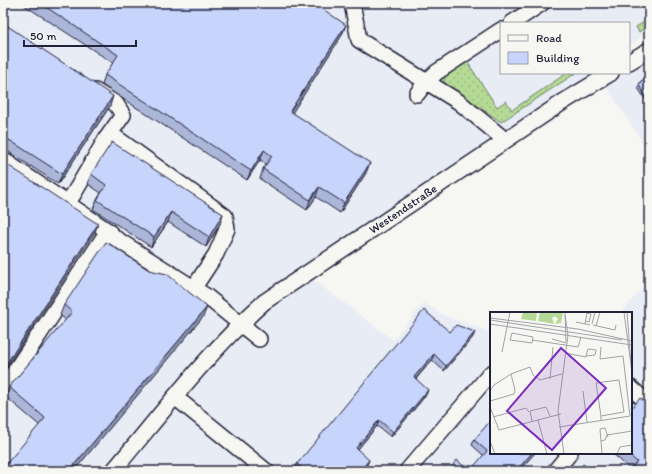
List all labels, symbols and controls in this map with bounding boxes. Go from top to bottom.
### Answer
scale bar [24,22,136,48]
legend [500,22,630,74]
text: 50 m [30,29,56,43]
text: Road [536,31,562,45]
text: Building [536,51,580,65]
street label: Westendstraße [366,181,440,237]
inset map [490,312,632,454]

